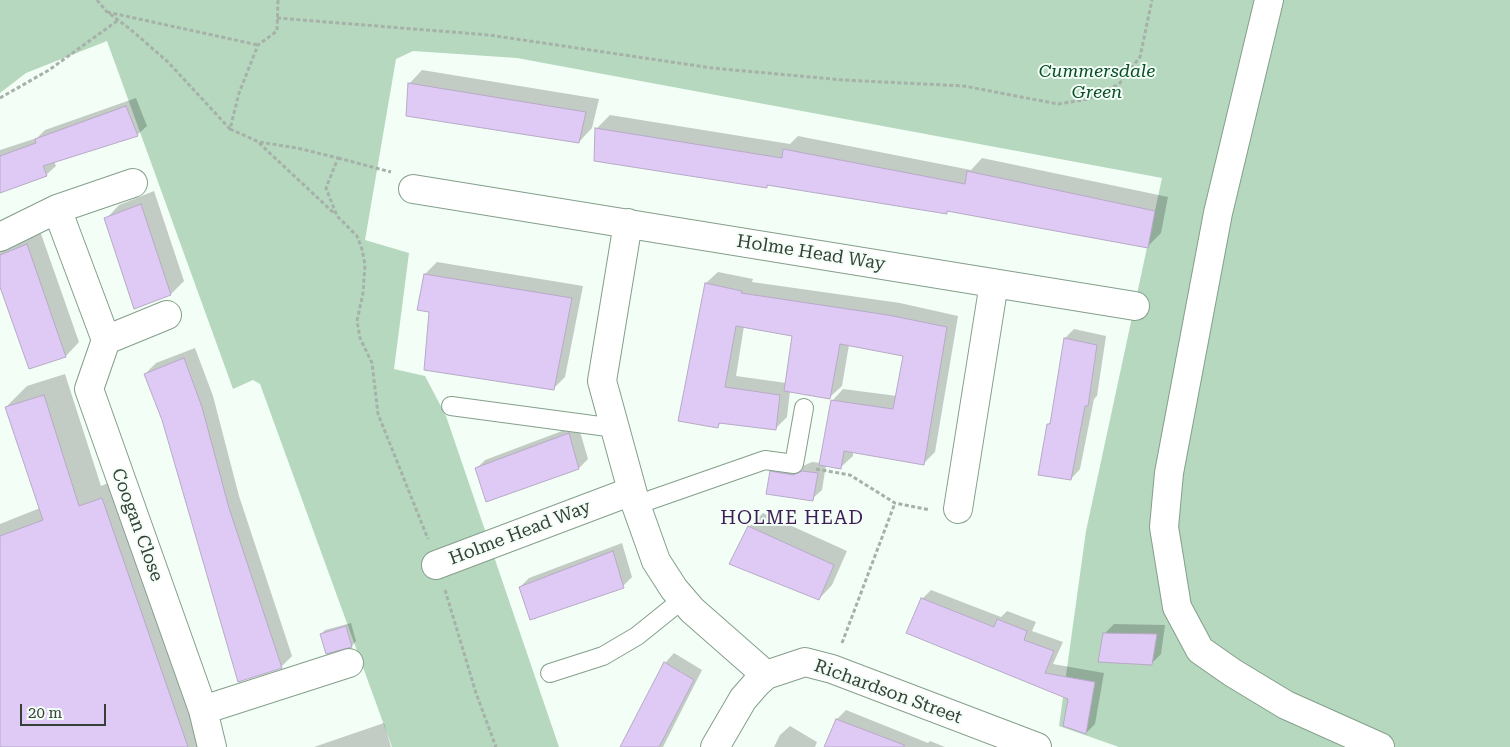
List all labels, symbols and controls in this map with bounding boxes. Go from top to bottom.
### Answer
park label: Cummersdale Green [1039,61,1155,104]
street label: Holme Head Way [735,231,887,275]
street label: Coogan Close [107,466,167,584]
street label: Holme Head Way [446,496,594,570]
district label: HOLME HEAD [719,507,865,529]
street label: Richardson Street [811,655,965,729]
scale bar [22,694,109,726]
text: 20 m [28,704,62,722]

